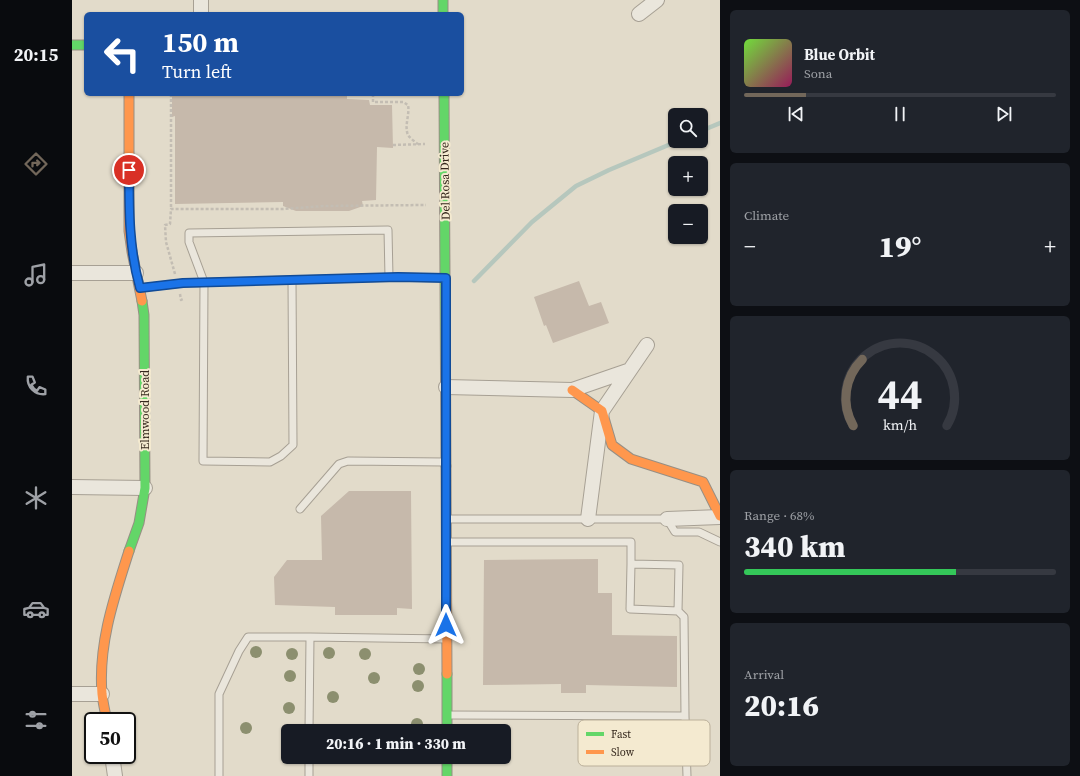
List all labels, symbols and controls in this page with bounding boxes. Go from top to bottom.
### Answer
text: 150 m [162,23,239,61]
icon: left [96,28,148,80]
text: 20:15 [14,42,58,67]
text: Blue Orbit [804,44,875,65]
text: Turn left [162,59,232,84]
text: Sona [804,65,832,82]
icon: previous [785,103,807,125]
icon: pause [889,103,911,125]
icon: next [993,103,1015,125]
map controls [668,108,708,244]
button: search [668,108,708,148]
street label: Del Rosa Drive [436,142,454,220]
icon: directions [22,150,50,178]
pin [112,153,146,187]
button: + [668,156,708,196]
icon: arrive [118,159,140,181]
button: − [668,204,708,244]
text: Climate [744,207,789,224]
text: 19° [879,226,921,267]
text: − [744,231,756,261]
text: + [1044,231,1056,261]
icon: music [22,261,50,289]
text: 44 [877,366,923,423]
street label: Elmwood Road [137,370,153,450]
icon: phone [22,372,50,400]
text: km/h [883,415,917,435]
icon: climate [22,484,50,512]
text: Range · 68% [744,507,815,524]
text: 340 km [744,526,845,567]
icon: car [22,595,50,623]
position arrow [425,604,467,646]
text: Arrival [744,666,784,683]
text: 20:16 [744,685,819,726]
icon: filters [22,706,50,734]
speed limit sign: 50 [84,712,136,764]
legend [578,720,710,766]
text: Fast [611,727,631,742]
text: 20:16 · 1 min · 330 m [326,733,466,754]
text: Slow [611,745,635,760]

